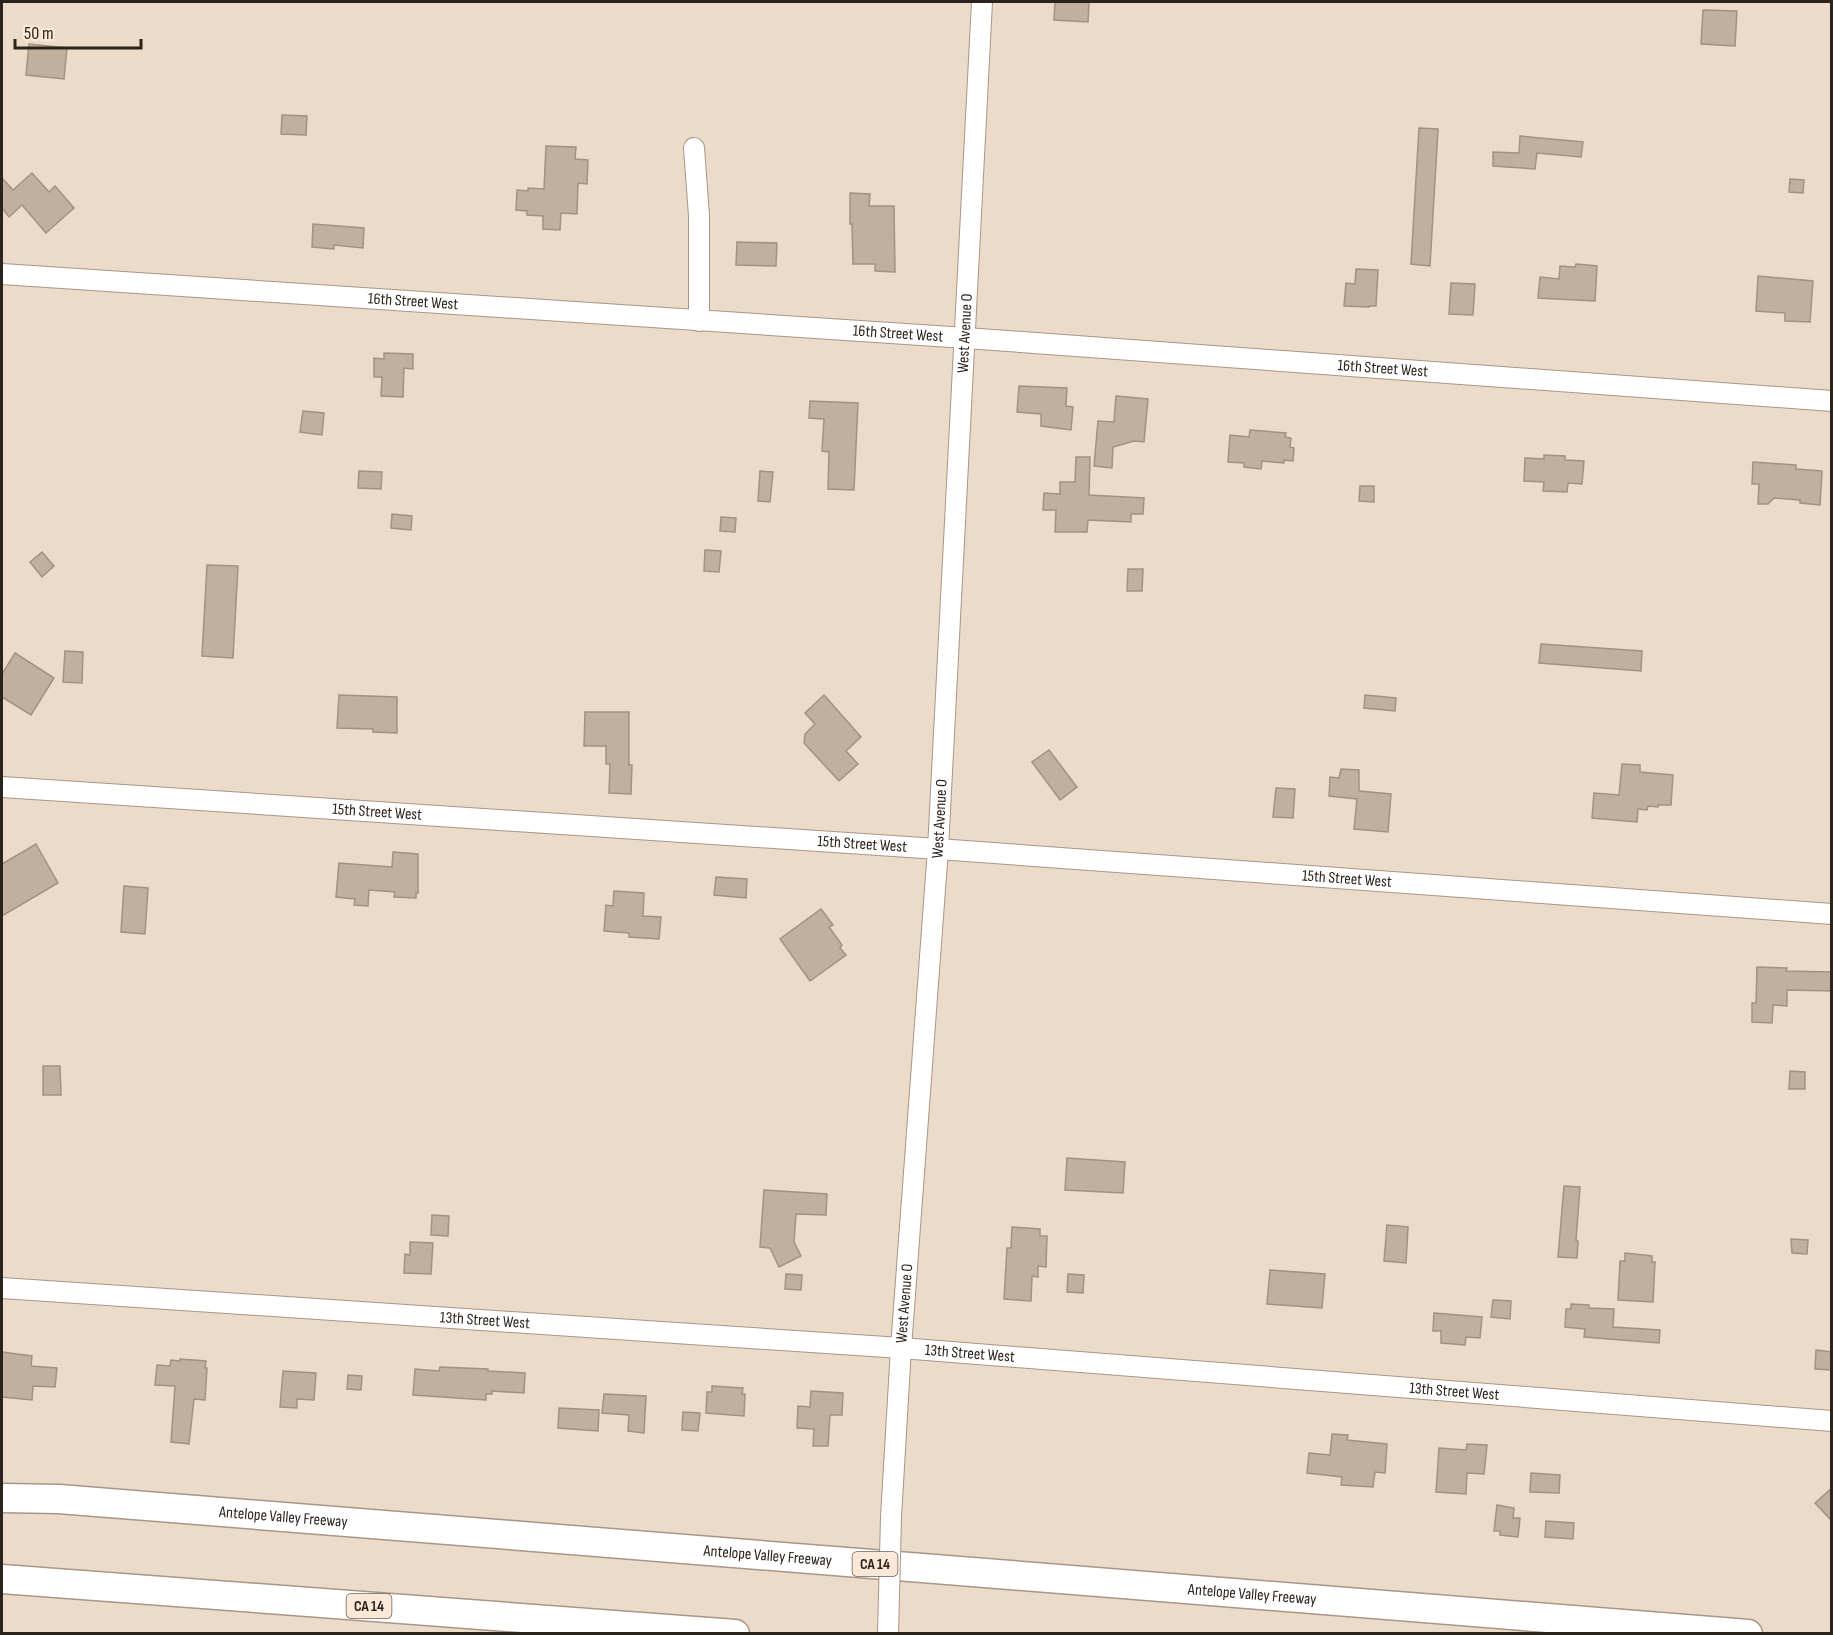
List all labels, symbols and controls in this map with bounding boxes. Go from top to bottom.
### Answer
scale bar [15,12,141,50]
text: 50 m [24,23,54,44]
street label: 16th Street West [367,289,459,314]
street label: West Avenue O [953,293,976,373]
street label: 16th Street West [852,321,944,346]
street label: 16th Street West [1337,356,1429,381]
street label: West Avenue O [928,778,951,859]
street label: 15th Street West [332,799,423,824]
street label: 15th Street West [817,832,908,856]
street label: 15th Street West [1301,866,1393,891]
street label: West Avenue O [892,1263,917,1344]
street label: 13th Street West [439,1308,531,1333]
street label: 13th Street West [924,1340,1016,1366]
street label: 13th Street West [1409,1378,1500,1404]
street label: Antelope Valley Freeway [217,1502,348,1532]
street label: Antelope Valley Freeway [702,1541,833,1570]
road number: CA 14 [852,1552,898,1576]
street label: Antelope Valley Freeway [1186,1580,1317,1609]
road number: CA 14 [346,1594,392,1618]

